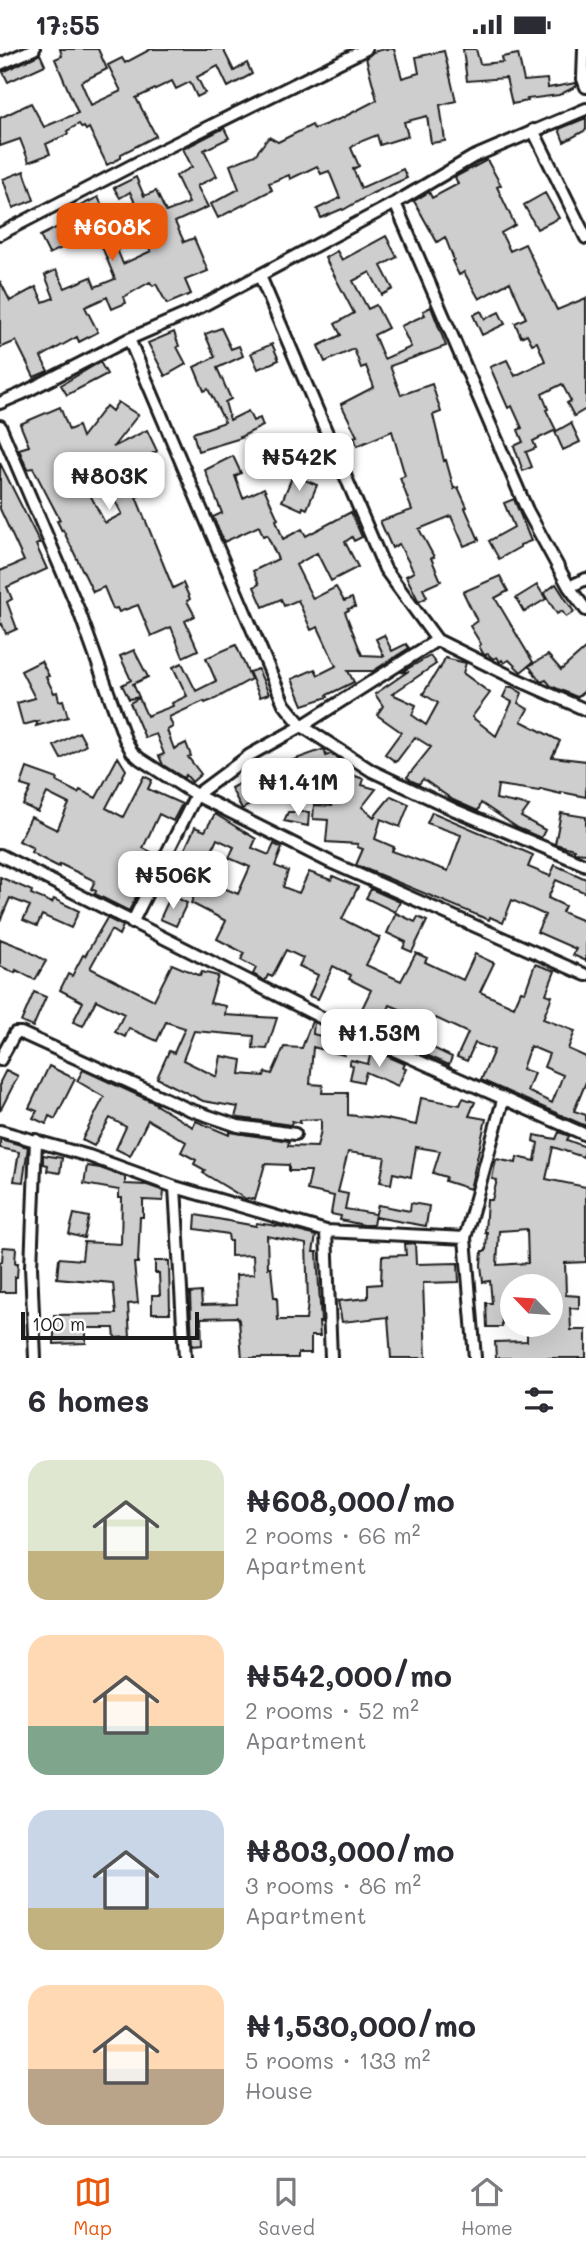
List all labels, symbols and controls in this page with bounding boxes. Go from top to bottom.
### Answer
text: 17:55 [35,8,100,42]
pin: ₦608K [63,203,161,263]
text: ₦608K [73,211,151,241]
pin: ₦542K [250,433,348,493]
text: ₦542K [261,441,337,471]
pin: ₦803K [60,453,158,512]
text: ₦803K [70,460,148,490]
pin: ₦1.41M [241,759,355,818]
text: ₦1.41M [257,766,339,796]
pin: ₦506K [124,851,222,911]
text: ₦506K [134,859,212,889]
pin: ₦1.53M [322,1009,436,1069]
text: ₦1.53M [337,1017,421,1047]
north arrow [500,1274,564,1337]
map controls [500,1274,563,1337]
scale bar [21,1309,200,1341]
text: 100 m [32,1311,85,1336]
text: 6 homes [28,1380,149,1420]
icon: filters [520,1381,558,1419]
text: ₦608,000/mo [245,1480,455,1520]
icon: home [84,1488,168,1572]
text: 2 rooms · 66 m² [245,1520,420,1550]
text: Apartment [245,1550,367,1580]
text: ₦542,000/mo [245,1655,452,1695]
icon: home [84,1663,168,1747]
text: 2 rooms · 52 m² [245,1695,419,1725]
text: Apartment [245,1725,367,1755]
text: ₦803,000/mo [245,1830,455,1870]
icon: home [84,1838,168,1922]
text: 3 rooms · 86 m² [245,1870,421,1900]
text: Apartment [245,1900,367,1930]
text: ₦1,530,000/mo [245,2005,476,2045]
icon: home [84,2013,168,2097]
text: 5 rooms · 133 m² [245,2045,430,2075]
text: House [245,2075,313,2105]
tab: Map [73,2173,112,2240]
tab: Saved [258,2173,315,2240]
tab: Home [461,2173,513,2240]

